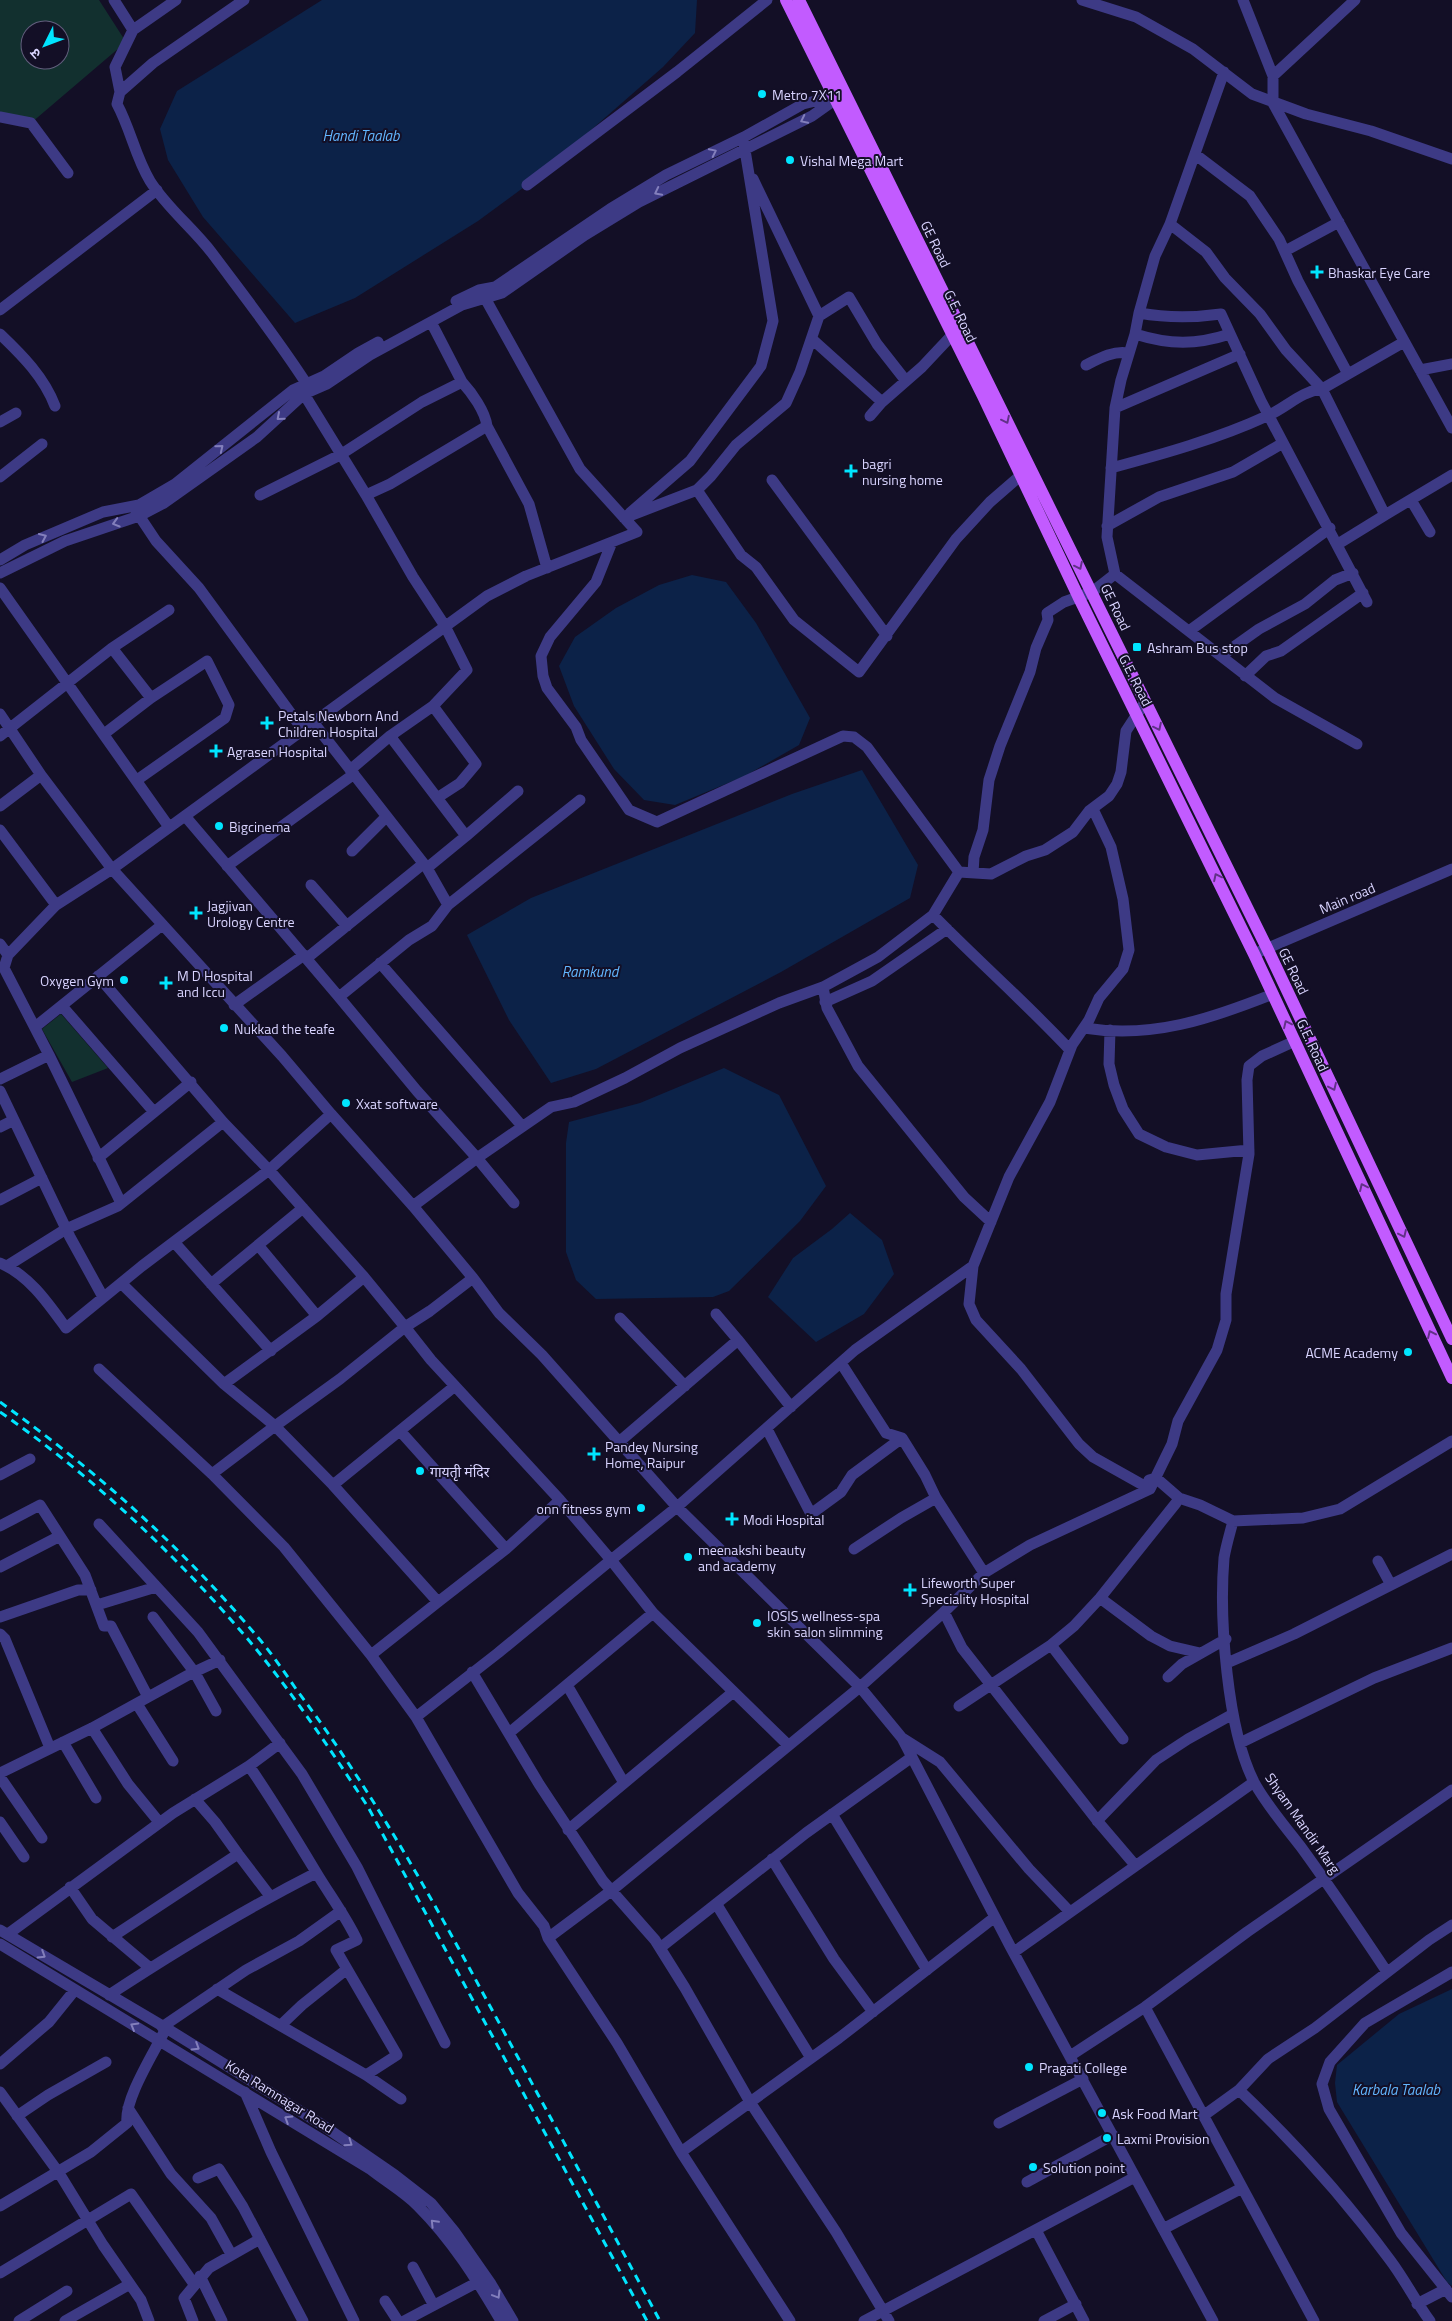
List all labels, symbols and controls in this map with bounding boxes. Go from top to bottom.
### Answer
north arrow [20,20,70,70]
text: उ [24,43,46,64]
place label: Metro 7X11 [772,84,842,105]
marker: Metro 7X11 [756,88,768,100]
one-way arrow [800,114,809,124]
water label: Handi Taalab [322,124,400,147]
one-way arrow [708,148,717,158]
place label: Vishal Mega Mart [800,150,903,171]
marker: Vishal Mega Mart [784,154,796,166]
one-way arrow [655,186,664,196]
street label: GE Road [916,217,956,271]
place label: Bhaskar Eye Care [1328,262,1430,283]
marker: Bhaskar Eye Care [1310,265,1324,279]
street label: G.E. Road [939,286,983,346]
one-way arrow [277,411,286,420]
one-way arrow [1000,415,1011,424]
one-way arrow [215,444,224,453]
place label: bagri nursing home [862,453,943,490]
marker: bagri nursing home [844,464,858,478]
one-way arrow [112,518,120,528]
one-way arrow [38,533,47,544]
one-way arrow [1073,561,1083,570]
street label: GE Road [1096,580,1136,634]
place label: Ashram Bus stop [1147,637,1248,658]
marker: Ashram Bus stop [1131,641,1143,653]
street label: G.E. Road [1114,650,1158,710]
place label: Petals Newborn And Children Hospital [278,705,399,742]
marker: Petals Newborn And Children Hospital [260,716,274,730]
one-way arrow [1152,722,1162,731]
place label: Agrasen Hospital [227,741,327,762]
marker: Agrasen Hospital [209,744,223,758]
place label: Bigcinema [229,816,290,837]
marker: Bigcinema [213,820,225,832]
one-way arrow [1212,873,1223,882]
street label: Main road [1316,877,1378,919]
place label: Jagjivan Urology Centre [207,895,295,932]
marker: Jagjivan Urology Centre [189,906,203,920]
street label: GE Road [1274,944,1314,998]
water label: Ramkund [562,960,620,983]
place label: M D Hospital and Iccu [177,965,253,1002]
place label: Oxygen Gym [40,970,114,991]
marker: Oxygen Gym [118,974,130,986]
marker: M D Hospital and Iccu [159,976,173,990]
street label: G.E. Road [1292,1015,1334,1075]
place label: Nukkad the teafe [234,1018,335,1039]
one-way arrow [1282,1020,1293,1029]
marker: Nukkad the teafe [218,1022,230,1034]
one-way arrow [1327,1082,1337,1091]
place label: Xxat software [356,1093,438,1114]
marker: Xxat software [340,1097,352,1109]
one-way arrow [1358,1183,1369,1192]
one-way arrow [1397,1229,1407,1238]
one-way arrow [1427,1330,1438,1339]
place label: ACME Academy [1305,1342,1398,1363]
marker: ACME Academy [1402,1346,1414,1358]
place label: Pandey Nursing Home, Raipur [605,1436,698,1473]
marker: Pandey Nursing Home, Raipur [587,1447,601,1461]
place label: गायतृी मंदिर [430,1461,490,1482]
marker: गायतृी मंदिर [414,1465,426,1477]
place label: onn fitness gym [537,1498,631,1519]
marker: onn fitness gym [635,1502,647,1514]
place label: Modi Hospital [743,1509,825,1530]
marker: Modi Hospital [725,1512,739,1526]
place label: meenakshi beauty and academy [698,1539,806,1576]
marker: meenakshi beauty and academy [682,1551,694,1563]
place label: Lifeworth Super Speciality Hospital [921,1572,1029,1609]
marker: Lifeworth Super Speciality Hospital [903,1583,917,1597]
place label: IOSIS wellness-spa skin salon slimming [767,1605,883,1642]
marker: IOSIS wellness-spa skin salon slimming [751,1617,763,1629]
street label: Shyam Mandir Marg [1260,1768,1346,1878]
one-way arrow [37,1948,46,1958]
one-way arrow [131,2022,140,2032]
one-way arrow [191,2041,200,2050]
street label: Kota Ramnagar Road [222,2054,338,2138]
place label: Pragati College [1039,2057,1127,2078]
marker: Pragati College [1023,2061,1035,2073]
water label: Karbala Taalab [1352,2078,1440,2101]
place label: Ask Food Mart [1112,2103,1198,2124]
marker: Ask Food Mart [1096,2107,1108,2119]
one-way arrow [285,2115,294,2125]
place label: Laxmi Provision [1117,2128,1209,2149]
marker: Laxmi Provision [1101,2132,1113,2144]
one-way arrow [343,2137,352,2146]
place label: Solution point [1043,2157,1125,2178]
marker: Solution point [1027,2161,1039,2173]
one-way arrow [431,2220,440,2229]
one-way arrow [491,2289,501,2298]

